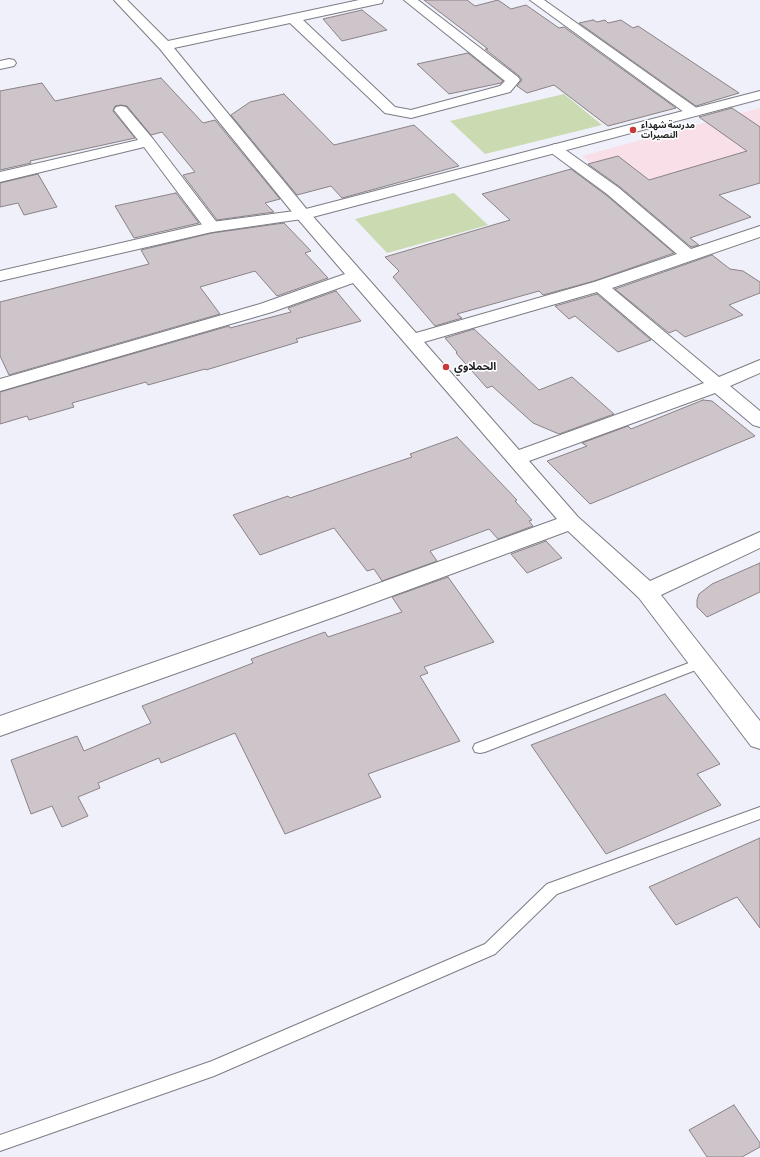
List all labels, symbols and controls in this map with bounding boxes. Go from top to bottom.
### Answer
place label: مدرسة شهداء النصيرات [641,120,695,141]
marker: مدرسة شهداء النصيرات [628,125,638,135]
place label: الحملاوي [454,360,496,374]
marker: الحملاوي [441,362,451,372]

